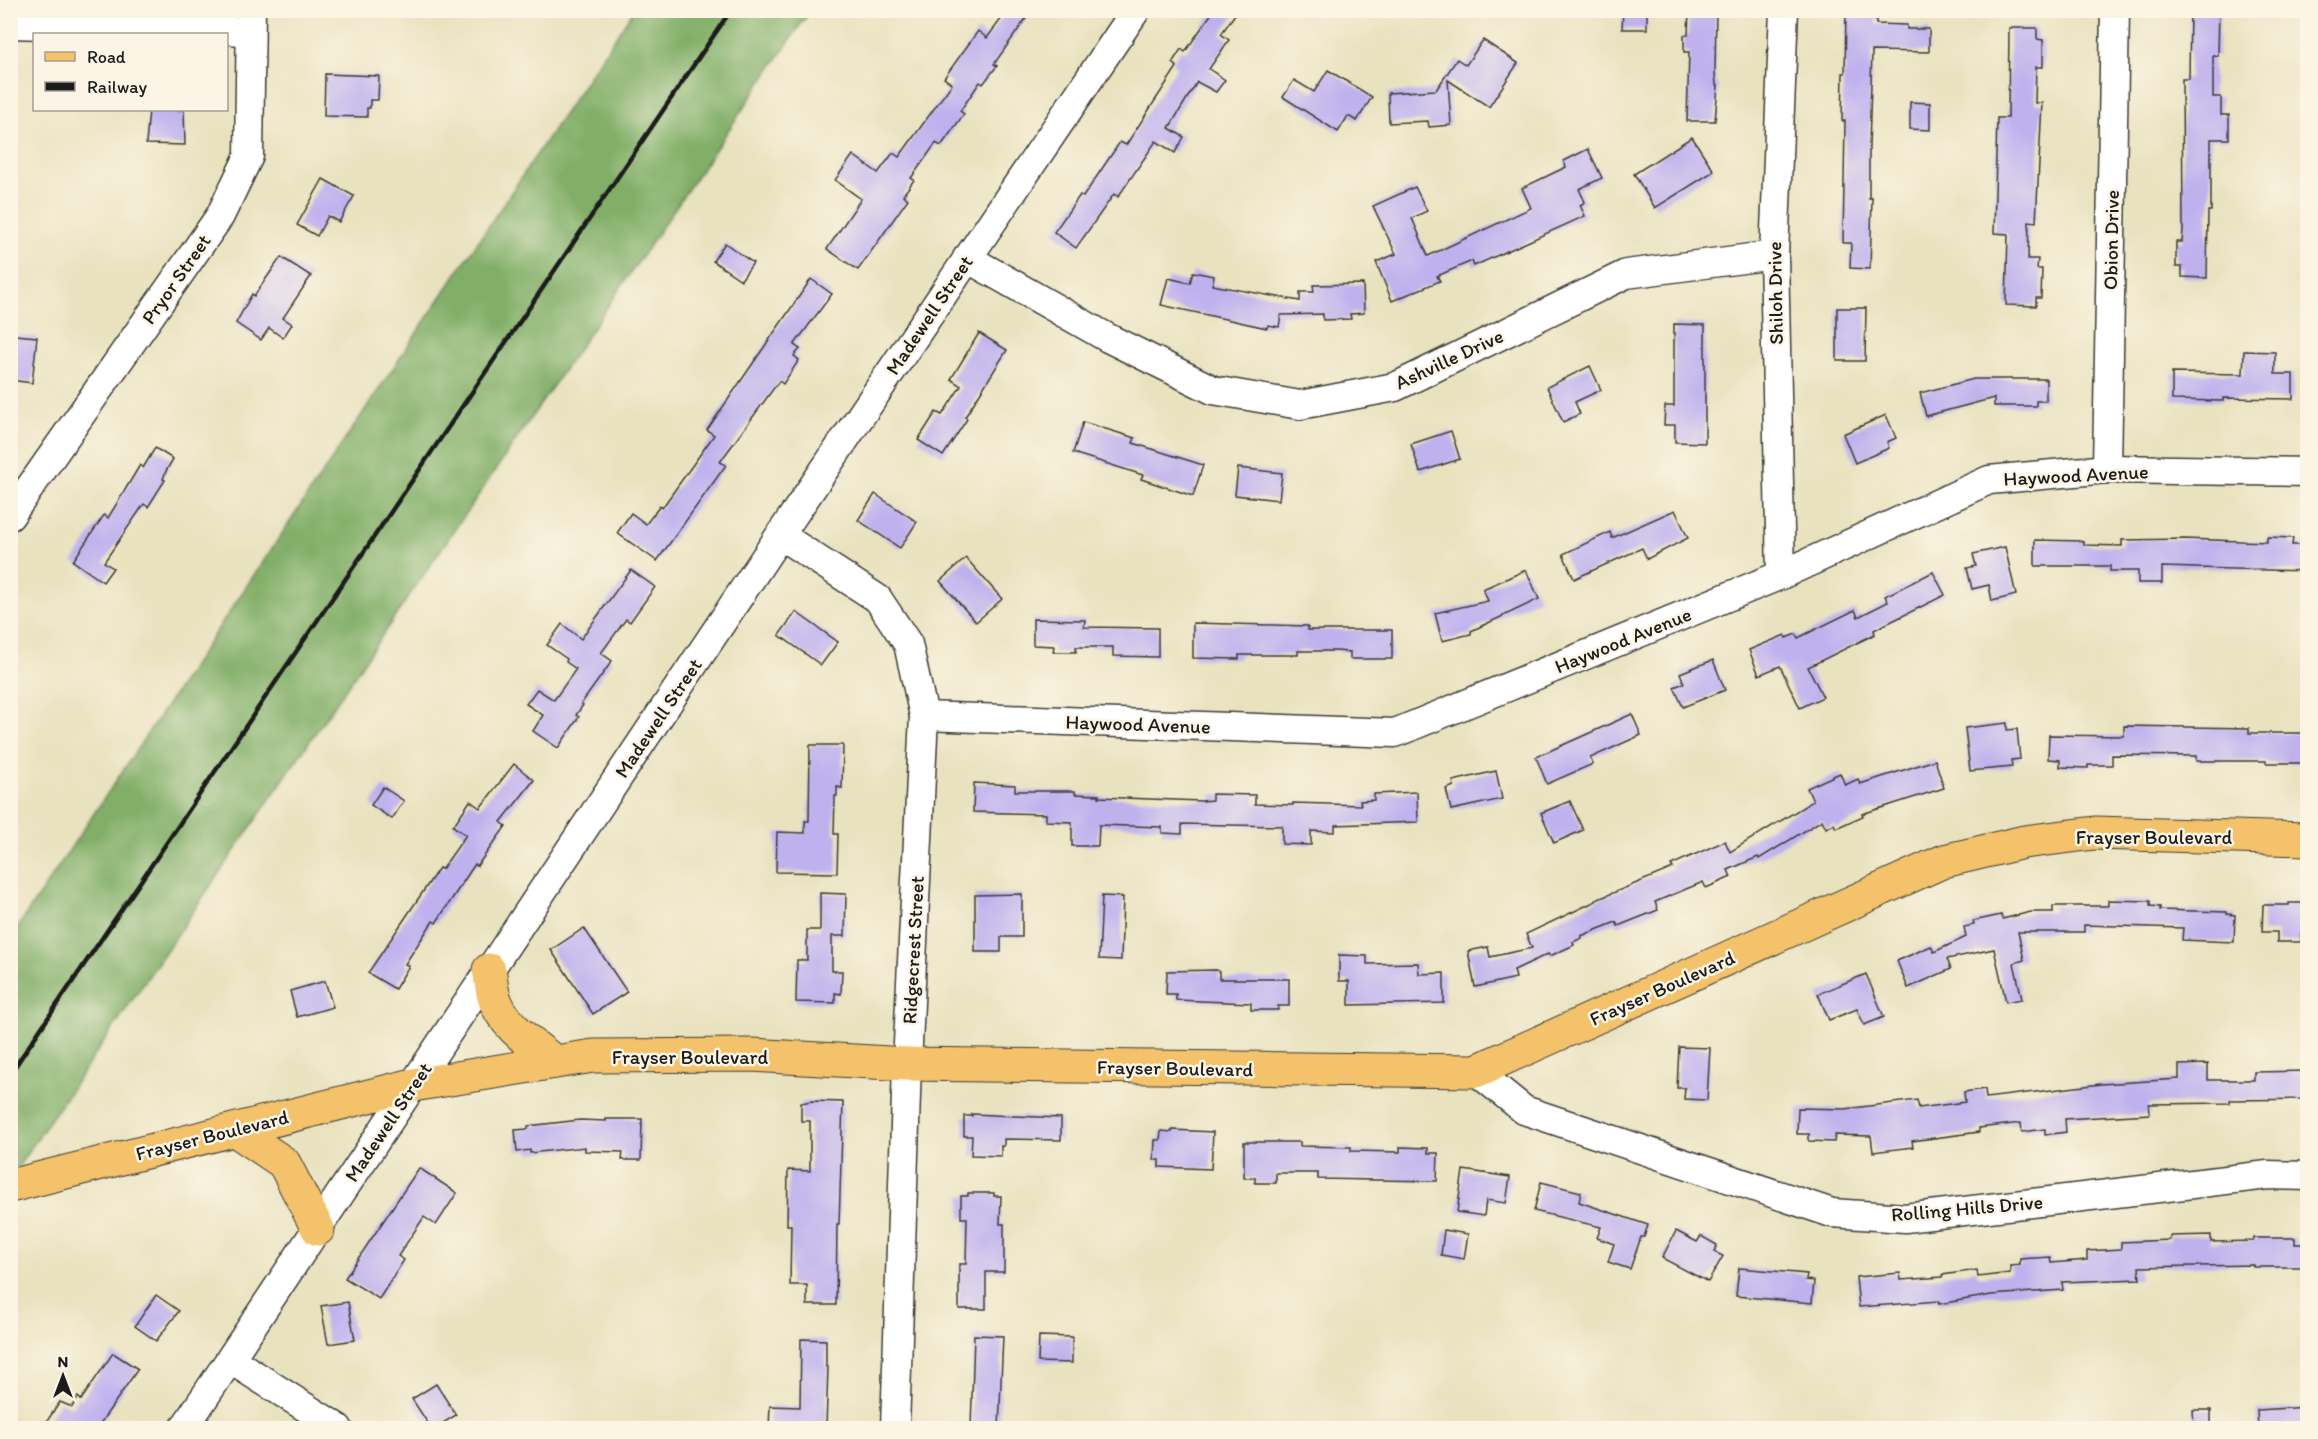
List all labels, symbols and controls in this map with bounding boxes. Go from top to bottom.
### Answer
legend [33,33,228,111]
text: Road [87,46,126,68]
text: Railway [87,76,148,98]
street label: Obion Drive [2098,190,2124,290]
street label: Pryor Street [136,229,216,329]
street label: Shiloh Drive [1762,241,1788,345]
street label: Madewell Street [880,251,978,379]
street label: Ashville Drive [1391,323,1507,395]
street label: Haywood Avenue [2003,459,2149,491]
street label: Haywood Avenue [1551,602,1695,678]
street label: Madewell Street [609,654,707,782]
street label: Haywood Avenue [1065,709,1211,739]
street label: Frayser Boulevard [2076,825,2232,849]
street label: Ridgecrest Street [897,875,929,1025]
street label: Frayser Boulevard [1586,945,1739,1031]
street label: Frayser Boulevard [612,1045,768,1069]
street label: Frayser Boulevard [1097,1055,1254,1081]
street label: Madewell Street [339,1058,437,1186]
street label: Frayser Boulevard [133,1104,291,1166]
street label: Rolling Hills Drive [1890,1189,2044,1227]
north arrow [33,1346,93,1406]
text: N [58,1352,68,1371]

